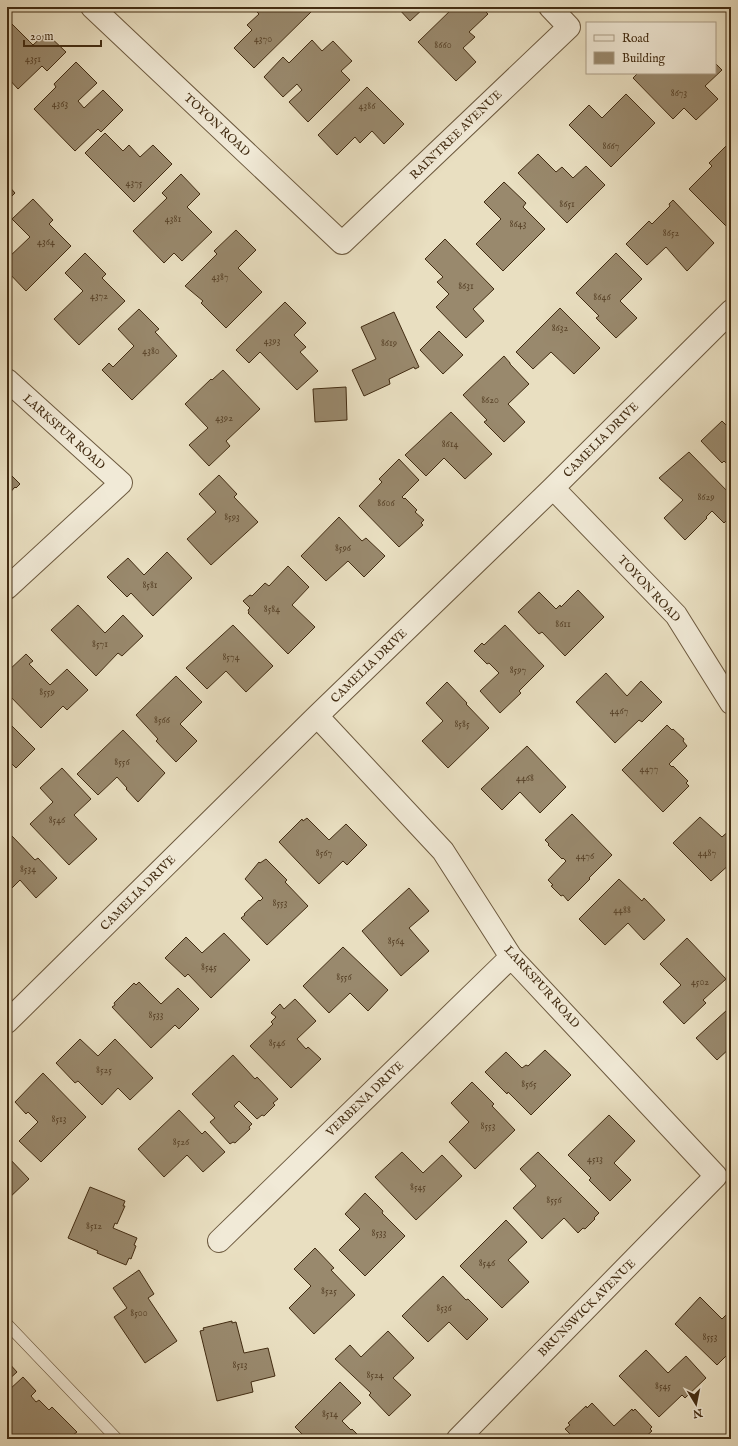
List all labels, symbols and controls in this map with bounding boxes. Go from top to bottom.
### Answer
scale bar [24,22,101,48]
legend [586,22,716,74]
text: 20 m [30,29,53,44]
text: Road [622,31,650,46]
house number: 4370 [254,33,272,46]
house number: 8660 [434,39,452,52]
text: Building [622,51,666,66]
house number: 4351 [25,53,41,66]
street label: RAINTREE AVENUE [407,87,505,183]
house number: 8673 [671,87,688,100]
street label: TOYON ROAD [181,90,254,160]
house number: 4363 [52,98,69,111]
house number: 4386 [359,100,376,113]
house number: 8667 [602,140,620,153]
house number: 4375 [126,177,143,190]
house number: 8651 [559,198,575,211]
house number: 4381 [165,213,181,226]
house number: 8643 [510,218,527,231]
house number: 8652 [663,227,680,240]
house number: 4364 [37,236,55,249]
house number: 4387 [211,271,229,284]
house number: 8631 [458,280,474,293]
house number: 4372 [90,290,108,303]
house number: 8646 [593,291,611,304]
house number: 8632 [552,322,569,335]
house number: 4393 [264,335,281,348]
house number: 8619 [381,337,397,350]
house number: 4380 [142,345,160,358]
street label: LARKSPUR ROAD [20,391,109,473]
house number: 8620 [481,394,499,407]
street label: CAMELIA DRIVE [560,399,642,481]
house number: 4392 [215,412,233,425]
house number: 8614 [442,438,458,451]
house number: 8629 [697,491,715,504]
house number: 8606 [377,497,395,510]
house number: 8593 [224,511,240,524]
house number: 8596 [335,542,352,555]
street label: TOYON ROAD [614,553,684,626]
house number: 8581 [142,579,158,592]
house number: 8584 [264,603,280,616]
house number: 8611 [555,618,571,631]
street label: CAMELIA DRIVE [328,626,410,706]
house number: 8571 [92,638,108,651]
house number: 8574 [222,651,240,664]
house number: 8597 [510,664,527,677]
house number: 8559 [39,686,55,699]
house number: 4467 [610,705,629,718]
house number: 8566 [154,714,171,727]
house number: 8585 [454,718,470,731]
house number: 8556 [114,756,130,769]
house number: 4477 [640,763,659,776]
house number: 4468 [516,772,534,785]
house number: 8546 [49,814,66,827]
house number: 8567 [316,847,333,860]
house number: 4487 [698,847,717,860]
house number: 4476 [576,850,595,863]
street label: CAMELIA DRIVE [97,852,179,934]
house number: 8534 [20,863,36,876]
house number: 8553 [273,897,288,910]
house number: 4488 [613,904,631,917]
house number: 8564 [388,935,404,948]
street label: LARKSPUR ROAD [501,943,583,1032]
house number: 8545 [201,961,217,974]
house number: 8556 [336,971,352,984]
house number: 4502 [691,976,709,989]
house number: 8533 [148,1009,164,1022]
house number: 8546 [269,1037,286,1050]
street label: VERBENA DRIVE [322,1058,407,1141]
house number: 8525 [96,1064,112,1077]
house number: 8565 [521,1078,537,1091]
house number: 8513 [51,1113,67,1126]
house number: 8553 [481,1120,496,1133]
house number: 8526 [173,1136,190,1149]
house number: 4513 [587,1153,603,1166]
house number: 8545 [410,1181,426,1194]
house number: 8556 [546,1194,562,1207]
house number: 8512 [86,1220,102,1233]
house number: 8533 [371,1227,387,1240]
street label: BRUNSWICK AVENUE [535,1256,639,1360]
house number: 8546 [479,1257,496,1270]
house number: 8525 [321,1285,337,1298]
house number: 8536 [436,1302,453,1315]
house number: 8500 [130,1307,148,1320]
house number: 8553 [703,1331,718,1344]
house number: 8513 [232,1359,248,1372]
house number: 8524 [366,1369,384,1382]
house number: 8545 [655,1380,671,1393]
north arrow [676,1384,716,1424]
text: N [691,1405,704,1421]
house number: 8514 [322,1408,338,1421]

